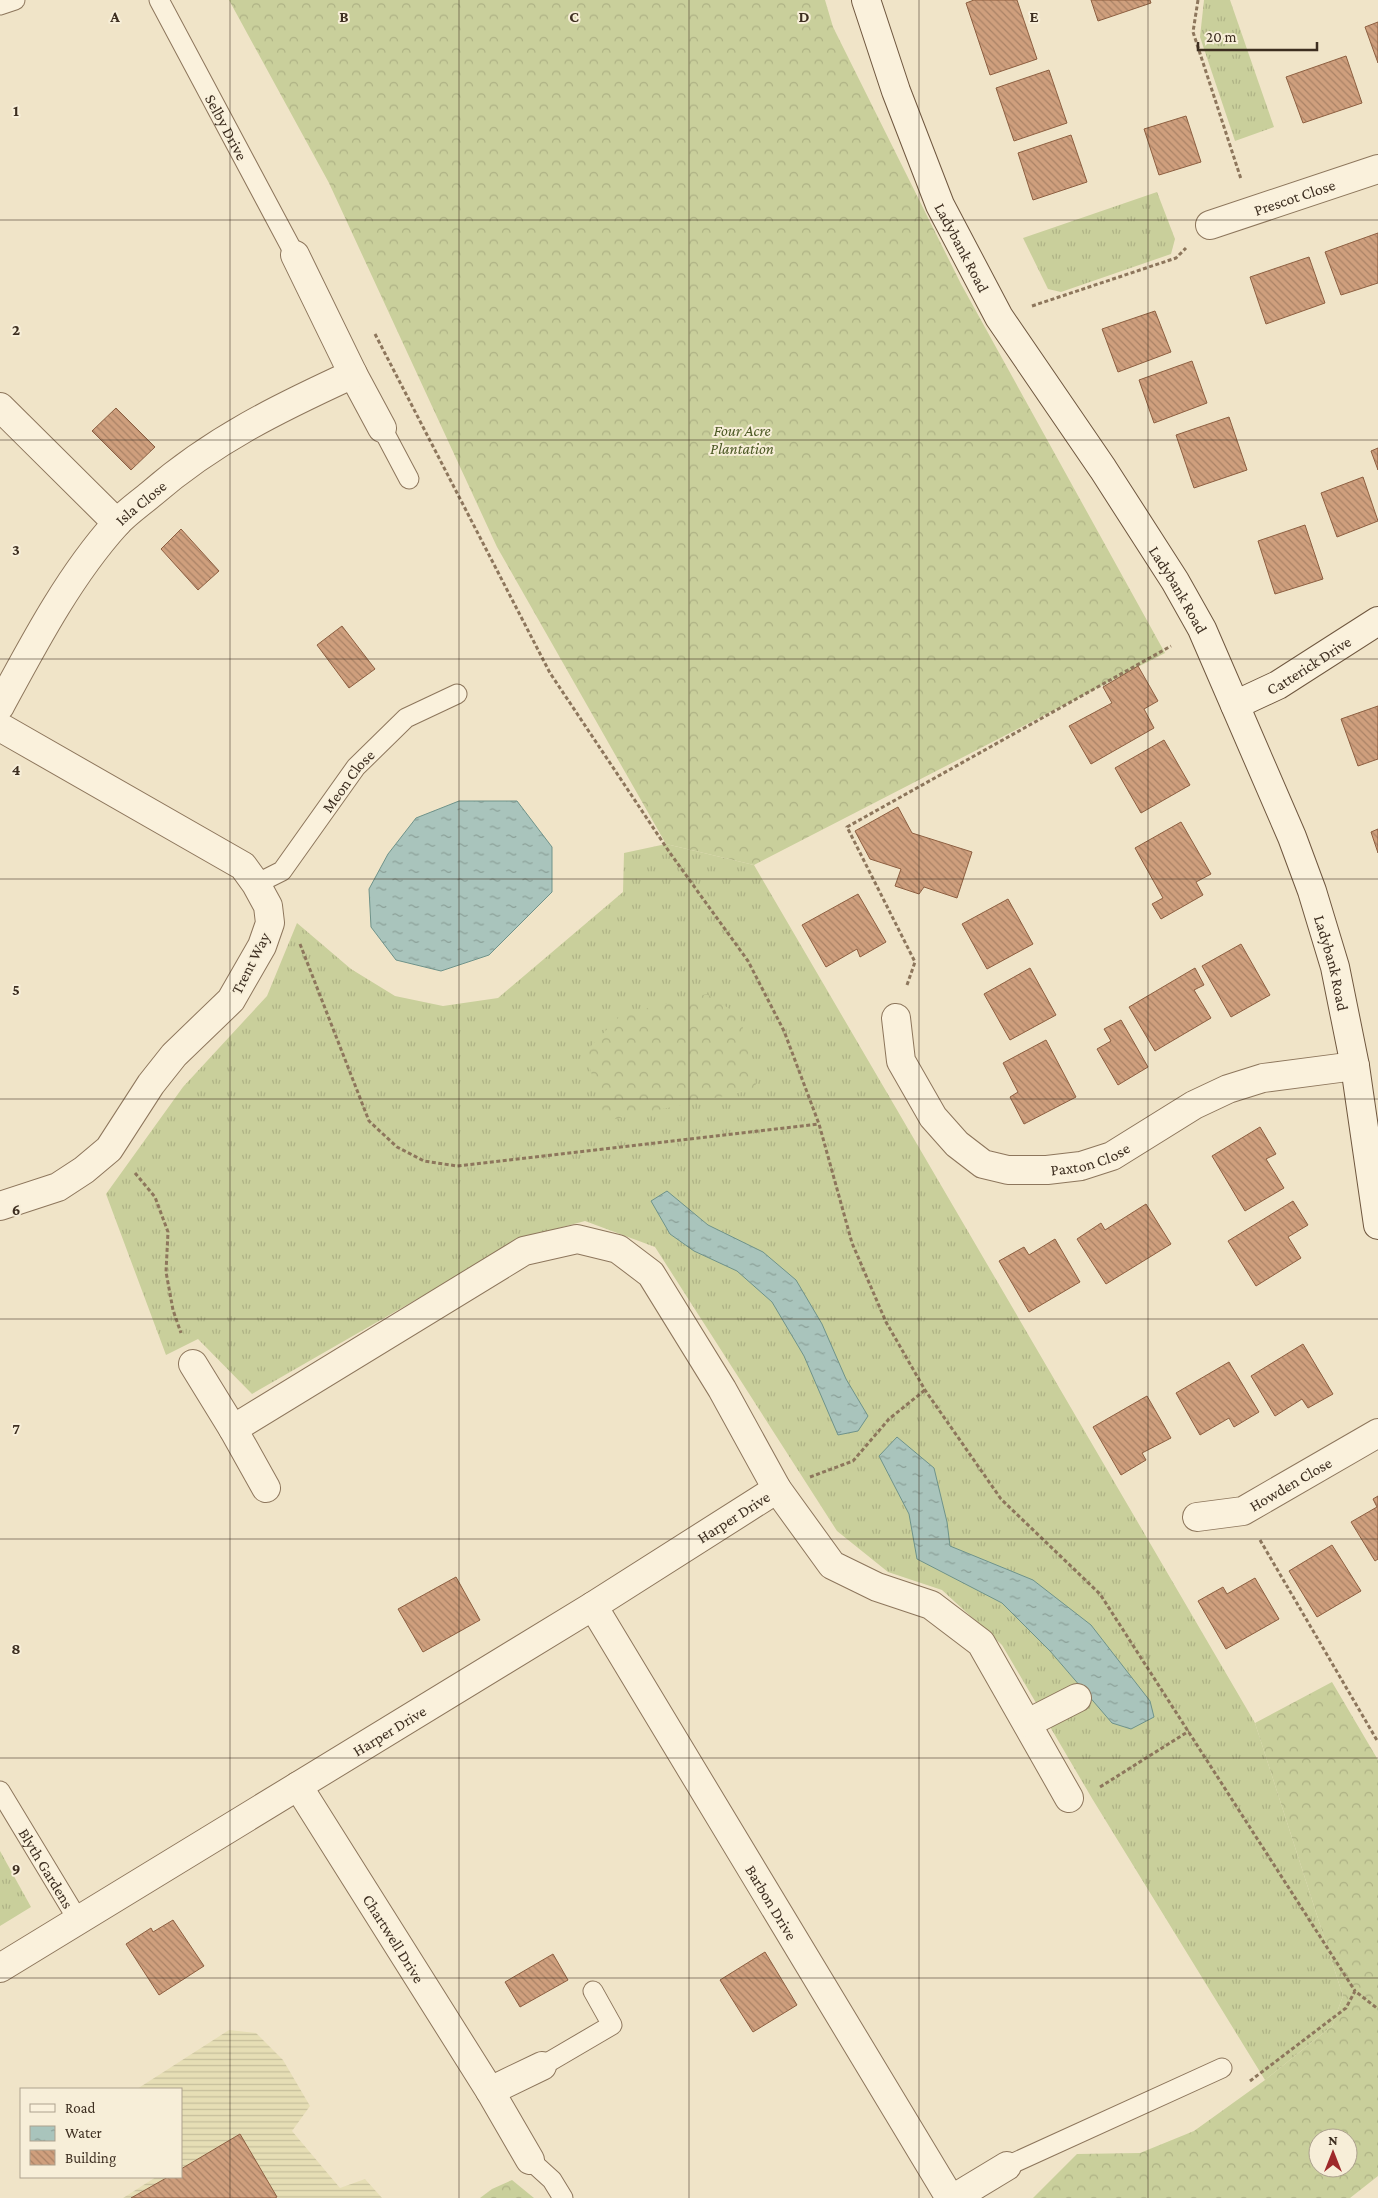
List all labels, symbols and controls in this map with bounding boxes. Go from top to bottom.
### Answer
text: A [109,8,120,25]
text: B [339,8,349,25]
text: C [569,8,579,25]
text: D [798,8,810,25]
text: E [1029,8,1039,25]
scale bar [1198,20,1317,52]
text: 20 m [1206,29,1237,45]
street label: Selby Drive [202,91,251,163]
text: 1 [13,102,19,119]
street label: Prescot Close [1252,176,1337,219]
street label: Ladybank Road [931,200,993,296]
text: 2 [12,321,20,338]
park label: Four Acre Plantation [710,422,774,457]
street label: Isla Close [112,477,170,529]
text: 3 [12,541,20,558]
street label: Ladybank Road [1146,543,1211,637]
street label: Catterick Drive [1264,633,1354,698]
street label: Meon Close [319,746,378,815]
text: 4 [12,761,21,778]
street label: Ladybank Road [1311,913,1352,1013]
street label: Trent Way [228,929,274,997]
text: 5 [12,981,20,998]
street label: Paxton Close [1050,1139,1133,1179]
text: 6 [12,1201,20,1218]
text: 7 [12,1420,20,1437]
street label: Howden Close [1246,1454,1335,1514]
street label: Harper Drive [694,1488,773,1547]
text: 8 [11,1640,21,1657]
street label: Harper Drive [350,1702,429,1760]
street label: Blyth Gardens [15,1825,77,1911]
text: 9 [12,1860,20,1877]
street label: Barbon Drive [742,1862,800,1943]
street label: Chartwell Drive [359,1891,428,1986]
legend [20,2088,182,2178]
text: Road [65,2100,96,2116]
text: Water [65,2125,102,2141]
north arrow [1308,2128,1358,2178]
text: N [1328,2132,1338,2148]
text: Building [65,2150,116,2167]

